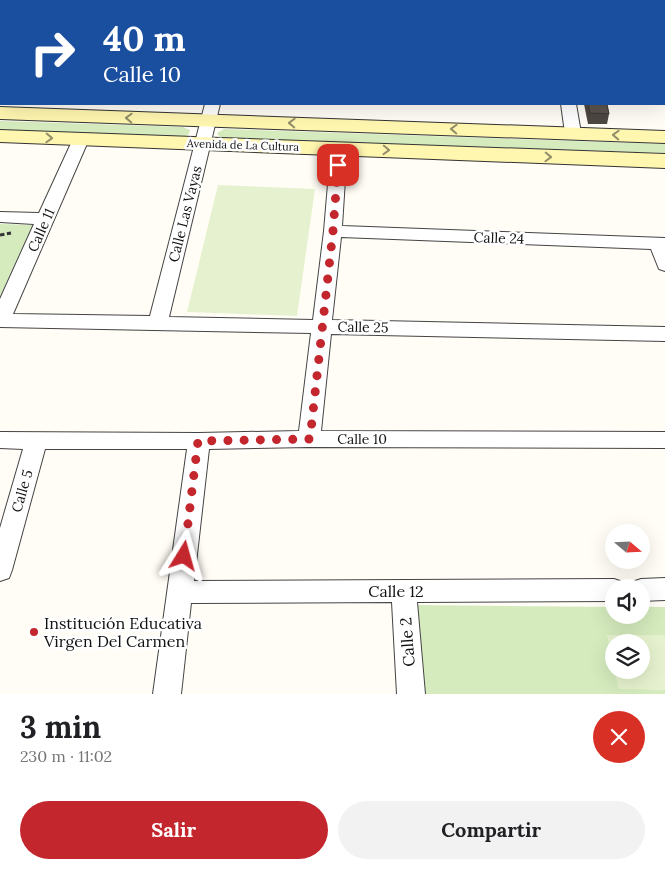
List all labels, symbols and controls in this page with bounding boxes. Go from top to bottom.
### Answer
text: 40 m [103,16,186,61]
icon: right [20,20,85,85]
text: Calle 10 [103,60,181,88]
one-way arrow [125,112,133,123]
one-way arrow [287,118,295,129]
one-way arrow [450,124,458,134]
one-way arrow [612,130,620,140]
one-way arrow [45,133,53,143]
street label: Avenida de La Cultura [186,136,300,154]
pin [317,144,359,186]
one-way arrow [382,145,390,156]
icon: arrive [324,151,352,179]
one-way arrow [545,151,553,162]
street label: Calle Las Vayas [164,164,206,264]
street label: Calle 11 [23,205,59,255]
street label: Calle 24 [473,228,525,248]
street label: Calle 25 [337,318,389,336]
street label: Calle 10 [337,430,387,448]
street label: Calle 5 [7,468,37,514]
north arrow [605,524,650,569]
map controls [605,524,650,679]
position arrow [157,529,209,581]
button: sound [605,579,650,624]
street label: Calle 12 [368,581,424,601]
place label: Institución Educativa Virgen Del Carmen [43,613,202,651]
street label: Calle 2 [395,617,419,667]
marker: Institución Educativa Virgen Del Carmen [28,626,40,638]
button: layers [605,634,650,679]
text: 3 min [20,708,101,746]
button: close [593,711,645,763]
text: 230 m · 11:02 [20,746,112,766]
button: Salir [20,801,328,859]
button: Compartir [338,801,645,859]

